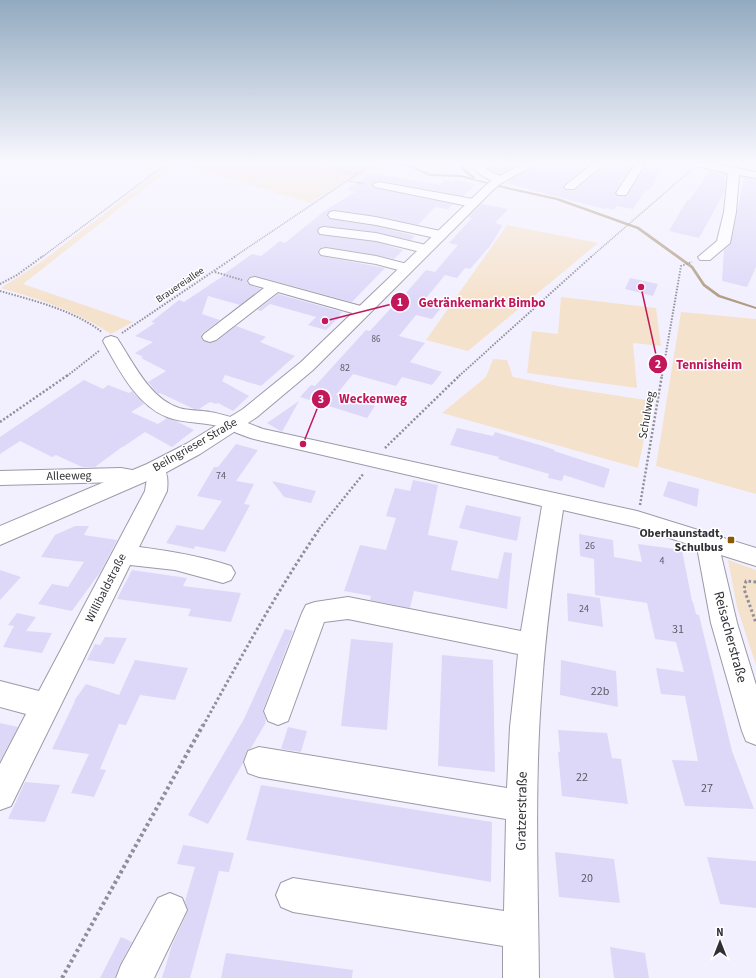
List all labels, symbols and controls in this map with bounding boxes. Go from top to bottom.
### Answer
street label: Brauereiallee [153,264,207,306]
callout: Getränkemarkt Bimbo [390,290,554,315]
text: 1 [397,294,403,311]
text: Getränkemarkt Bimbo [418,294,546,312]
house number: 86 [372,333,381,346]
callout: Tennisheim [648,352,750,377]
text: 2 [655,356,661,373]
text: Tennisheim [676,356,742,374]
house number: 82 [340,361,350,375]
callout: Weckenweg [311,386,415,411]
text: Weckenweg [339,390,407,408]
street label: Schulweg [634,390,660,440]
text: 3 [318,391,324,408]
street label: Beilngrieser Straße [150,414,241,476]
street label: Alleeweg [46,467,92,485]
house number: 74 [216,469,226,483]
place label: Oberhaunstadt, Schulbus [639,525,723,556]
marker: Oberhaunstadt, Schulbus [726,535,736,545]
house number: 26 [585,539,595,553]
street label: Willibaldstraße [81,551,131,625]
house number: 4 [660,554,665,568]
street label: Reisacherstraße [708,589,752,685]
house number: 24 [579,602,589,616]
house number: 31 [672,621,684,638]
house number: 22b [591,683,610,700]
house number: 22 [576,769,588,786]
street label: Gratzerstraße [511,771,533,851]
house number: 27 [701,780,713,797]
house number: 20 [581,870,593,887]
north arrow [700,922,740,962]
text: N [716,925,724,940]

